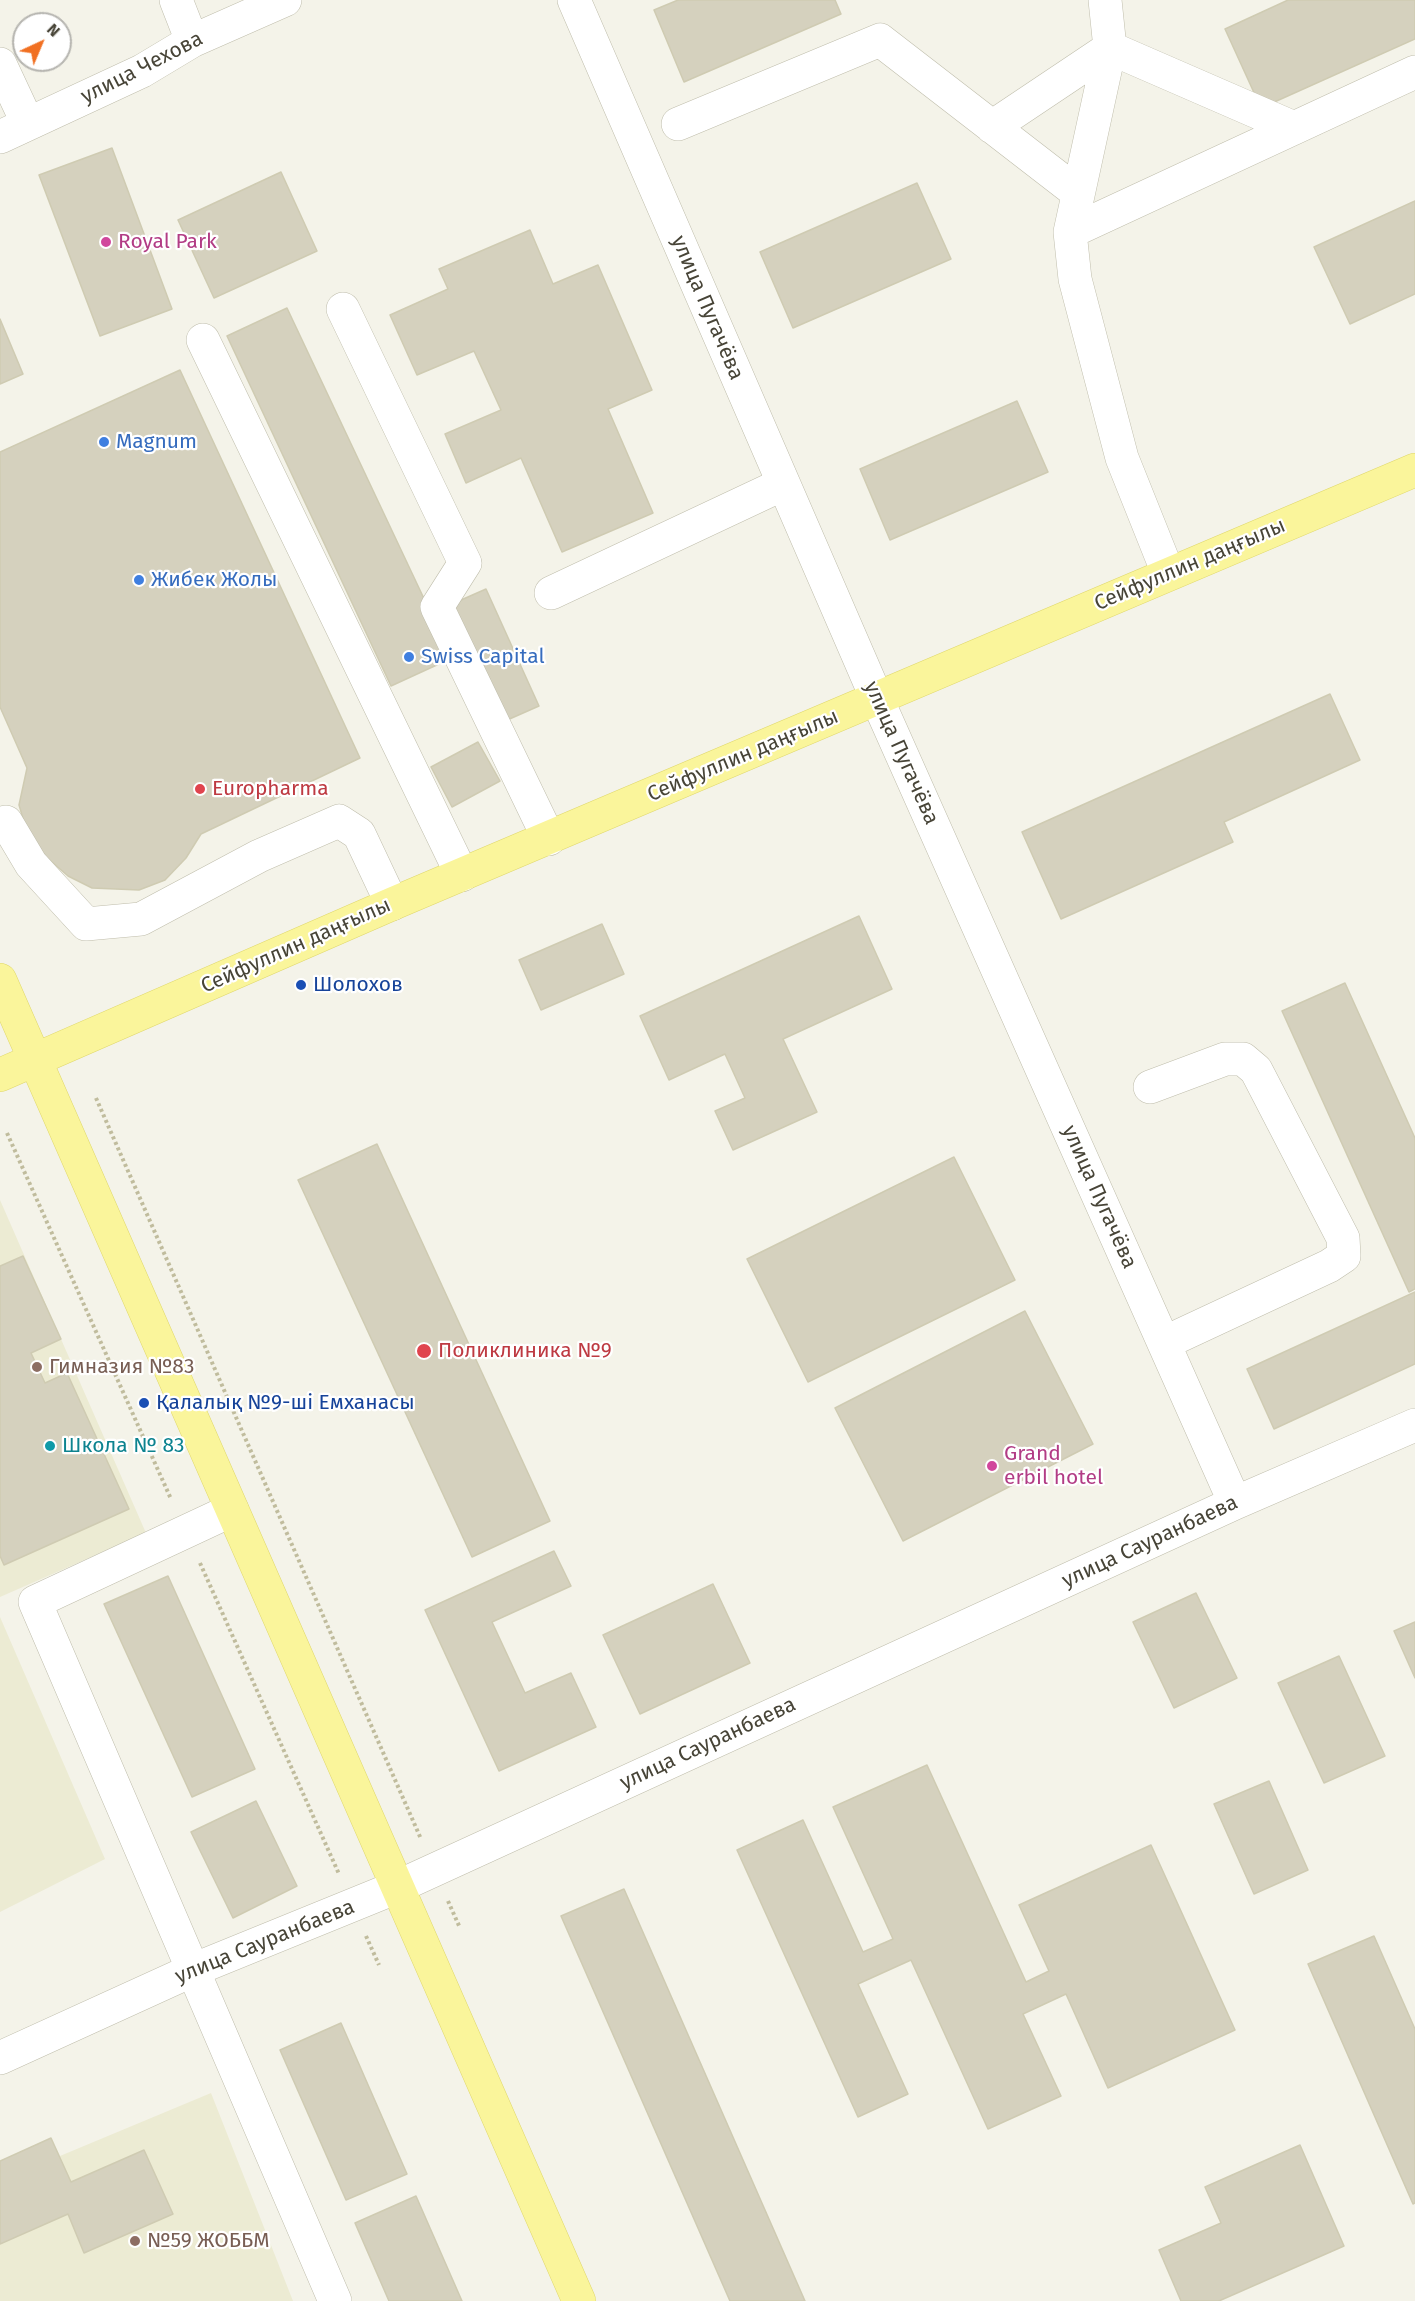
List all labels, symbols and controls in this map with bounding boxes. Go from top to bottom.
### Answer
north arrow [12,12,72,72]
text: N [43,20,64,41]
street label: улица Чехова [77,26,207,110]
place label: Royal Park [118,229,217,255]
street label: улица Пугачёва [665,232,749,384]
marker: Royal Park [99,235,113,249]
place label: Magnum [116,429,197,455]
marker: Magnum [97,435,111,449]
street label: Сейфуллин даңғылы [1091,513,1289,617]
place label: Жибек Жолы [151,567,277,593]
marker: Жибек Жолы [132,573,146,587]
place label: Swiss Capital [421,644,545,670]
marker: Swiss Capital [402,650,416,664]
street label: улица Пугачёва [858,677,944,829]
street label: Сейфуллин даңғылы [644,704,842,808]
place label: Europharma [212,776,329,802]
marker: Europharma [193,782,207,796]
street label: Сейфуллин даңғылы [197,893,395,999]
place label: Шолохов [313,972,403,998]
marker: Шолохов [294,978,308,992]
street label: улица Пугачёва [1056,1121,1142,1273]
place label: Поликлиника №9 [438,1338,612,1364]
marker: Поликлиника №9 [415,1342,433,1360]
place label: Гимназия №83 [49,1354,194,1380]
marker: Гимназия №83 [30,1360,44,1374]
place label: Қалалық №9-ші Емханасы [156,1390,415,1416]
marker: Қалалық №9-ші Емханасы [137,1396,151,1410]
place label: Школа № 83 [62,1433,184,1459]
marker: Школа № 83 [43,1439,57,1453]
place label: Grand erbil hotel [1004,1441,1103,1491]
marker: Grand erbil hotel [985,1459,999,1473]
street label: улица Сауранбаева [1058,1490,1242,1594]
street label: улица Сауранбаева [616,1692,800,1796]
street label: улица Сауранбаева [172,1895,358,1989]
place label: №59 ЖОББМ [147,2228,269,2254]
marker: №59 ЖОББМ [128,2234,142,2248]

